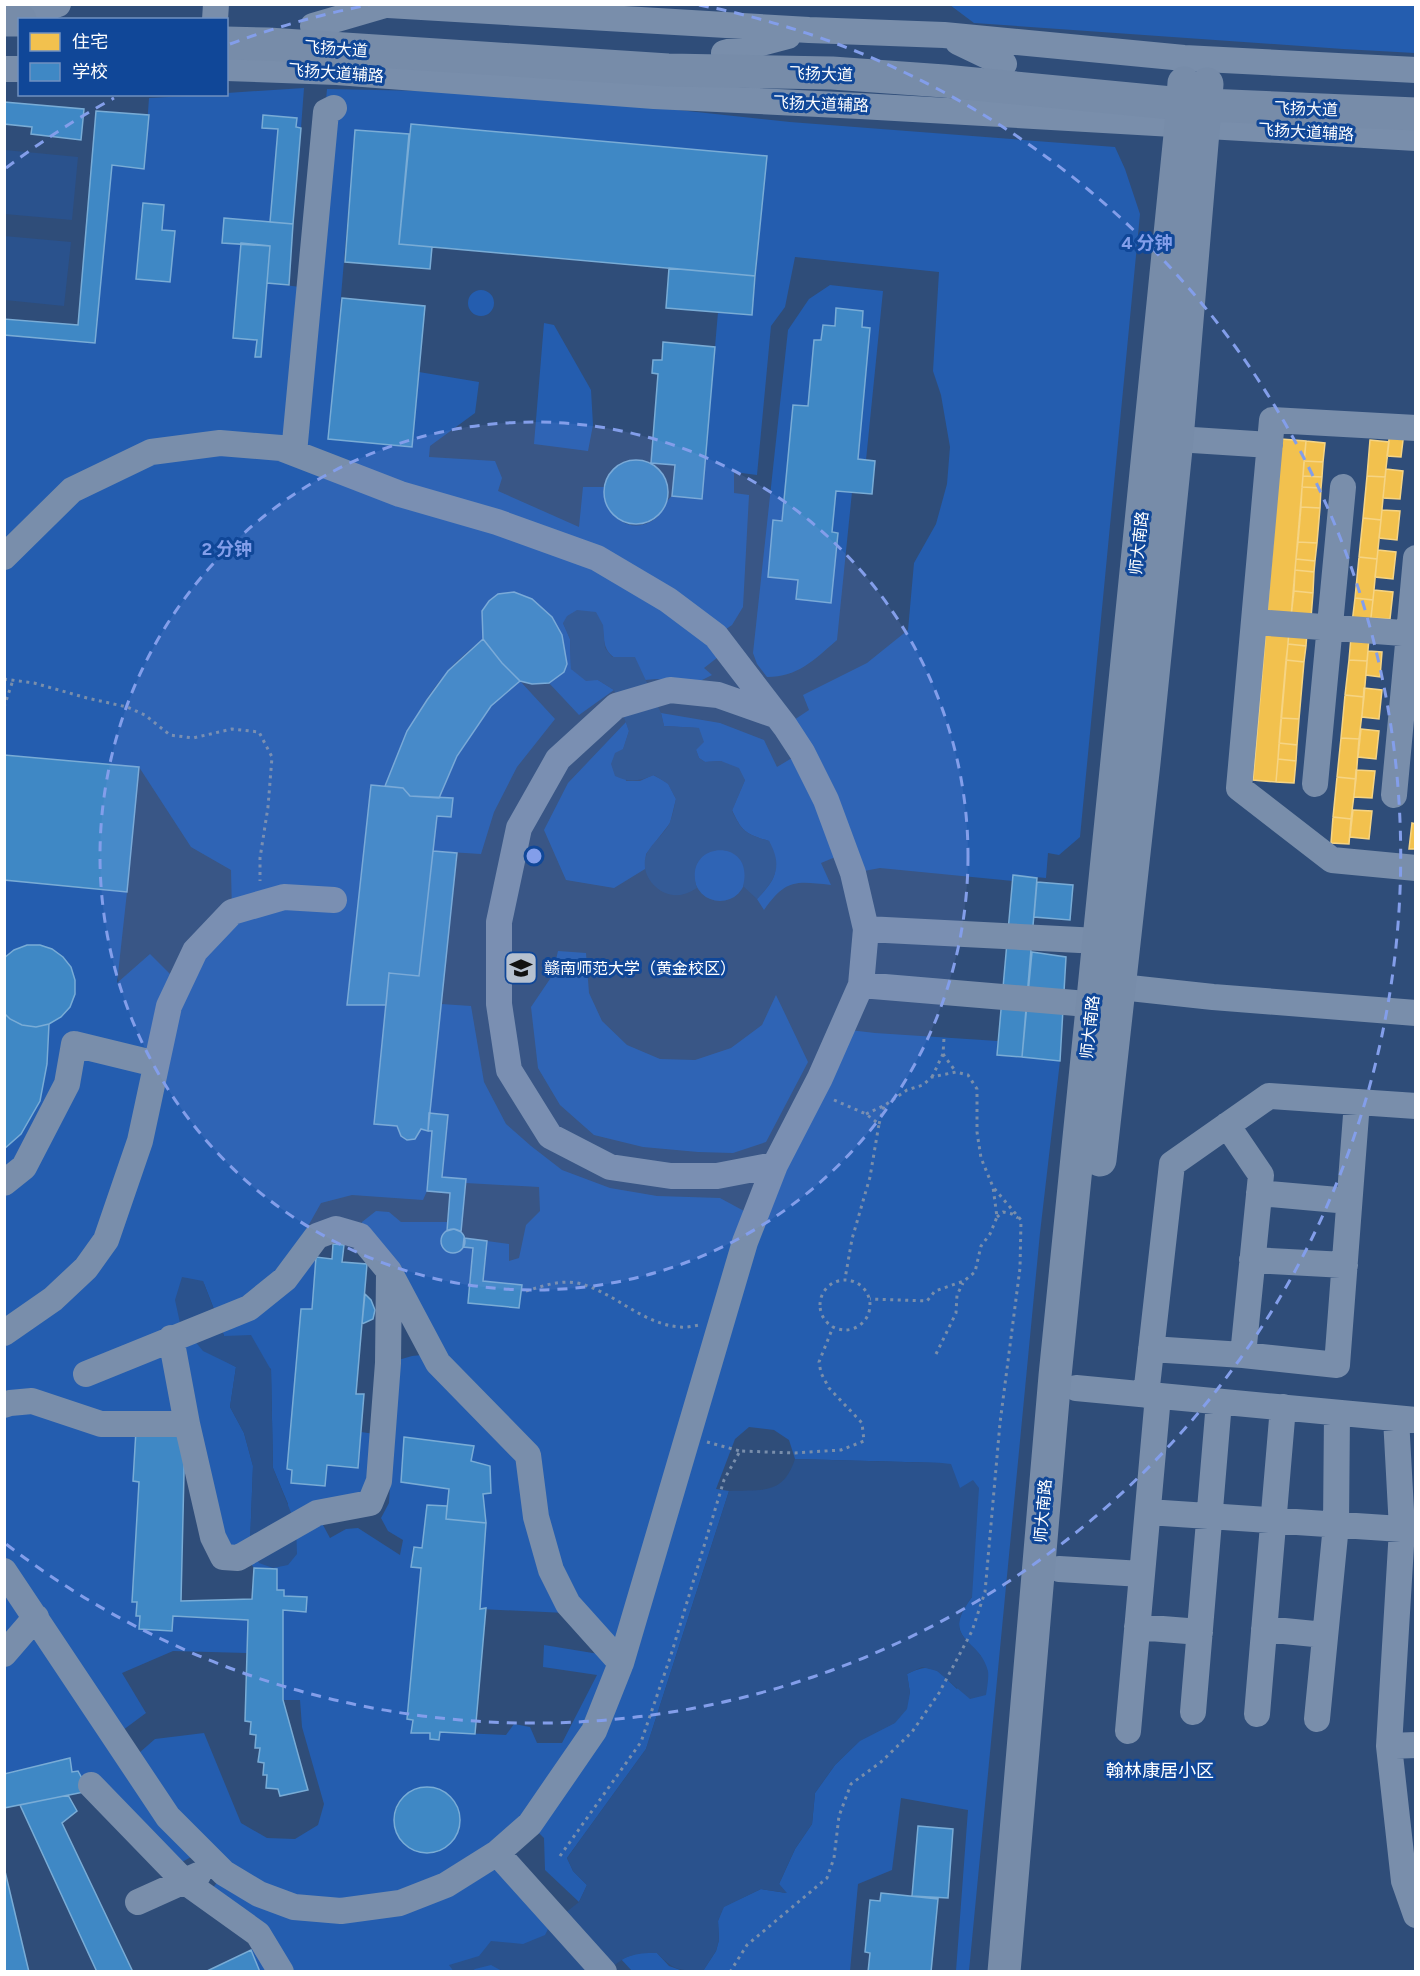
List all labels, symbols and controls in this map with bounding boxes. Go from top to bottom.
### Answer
legend [18,18,228,96]
text: 住宅 [72,31,108,53]
street label: 飞扬大道 [303,37,369,61]
street label: 飞扬大道辅路 [287,60,385,86]
text: 学校 [72,61,108,83]
street label: 飞扬大道 [789,63,853,85]
street label: 飞扬大道辅路 [773,93,869,115]
street label: 飞扬大道 [1274,98,1338,120]
street label: 飞扬大道辅路 [1258,120,1354,144]
text: 4 分钟 [1121,232,1173,254]
street label: 师大南路 [1126,510,1152,576]
text: 2 分钟 [202,538,252,560]
centre of rings [524,846,544,866]
school or university icon: 赣南师范大学（黄金校区） [503,950,539,986]
place label: 赣南师范大学（黄金校区） [544,959,736,978]
street label: 师大南路 [1077,994,1103,1060]
street label: 师大南路 [1031,1478,1055,1544]
district label: 翰林康居小区 [1106,1760,1214,1782]

